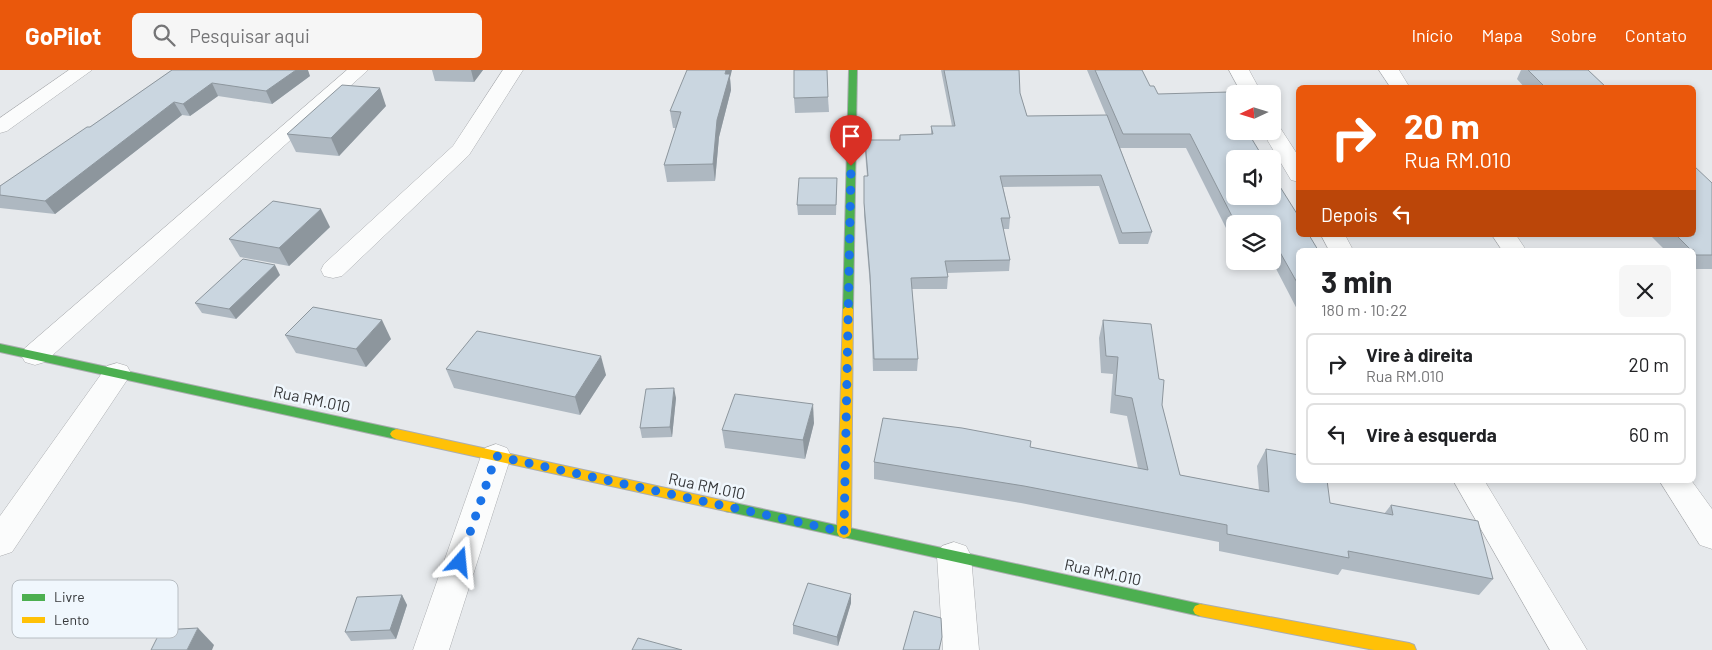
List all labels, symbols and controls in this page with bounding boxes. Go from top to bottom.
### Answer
search box [132,13,482,58]
text: GoPilot [25,21,102,50]
icon: search [150,21,178,49]
text: Pesquisar aqui [190,24,310,47]
text: Início [1411,24,1453,46]
text: Mapa [1481,24,1523,46]
text: Sobre [1551,24,1597,46]
text: Contato [1625,24,1687,46]
north arrow [1226,85,1281,140]
map controls [1226,85,1281,270]
text: 20 m [1404,104,1480,146]
icon: right [1321,105,1386,170]
pin [830,115,872,166]
icon: arrive [837,122,865,150]
text: Rua RM.010 [1404,146,1511,172]
button: sound [1226,150,1281,205]
icon: left [1388,200,1416,228]
text: Depois [1321,203,1378,226]
button: layers [1226,215,1281,270]
text: 3 min [1321,263,1392,299]
button: close [1619,265,1671,317]
text: 180 m · 10:22 [1321,300,1407,319]
text: Vire à direita [1366,343,1473,366]
icon: right [1323,350,1351,378]
text: 20 m [1629,353,1669,376]
text: Rua RM.010 [1366,366,1444,385]
street label: Rua RM.010 [272,381,352,416]
icon: left [1323,420,1351,448]
text: Vire à esquerda [1366,423,1497,446]
text: 60 m [1629,423,1669,446]
street label: Rua RM.010 [667,468,747,503]
position arrow [433,535,485,587]
street label: Rua RM.010 [1063,554,1143,589]
legend [12,580,178,638]
text: Livre [54,588,85,605]
text: Lento [54,611,89,628]

